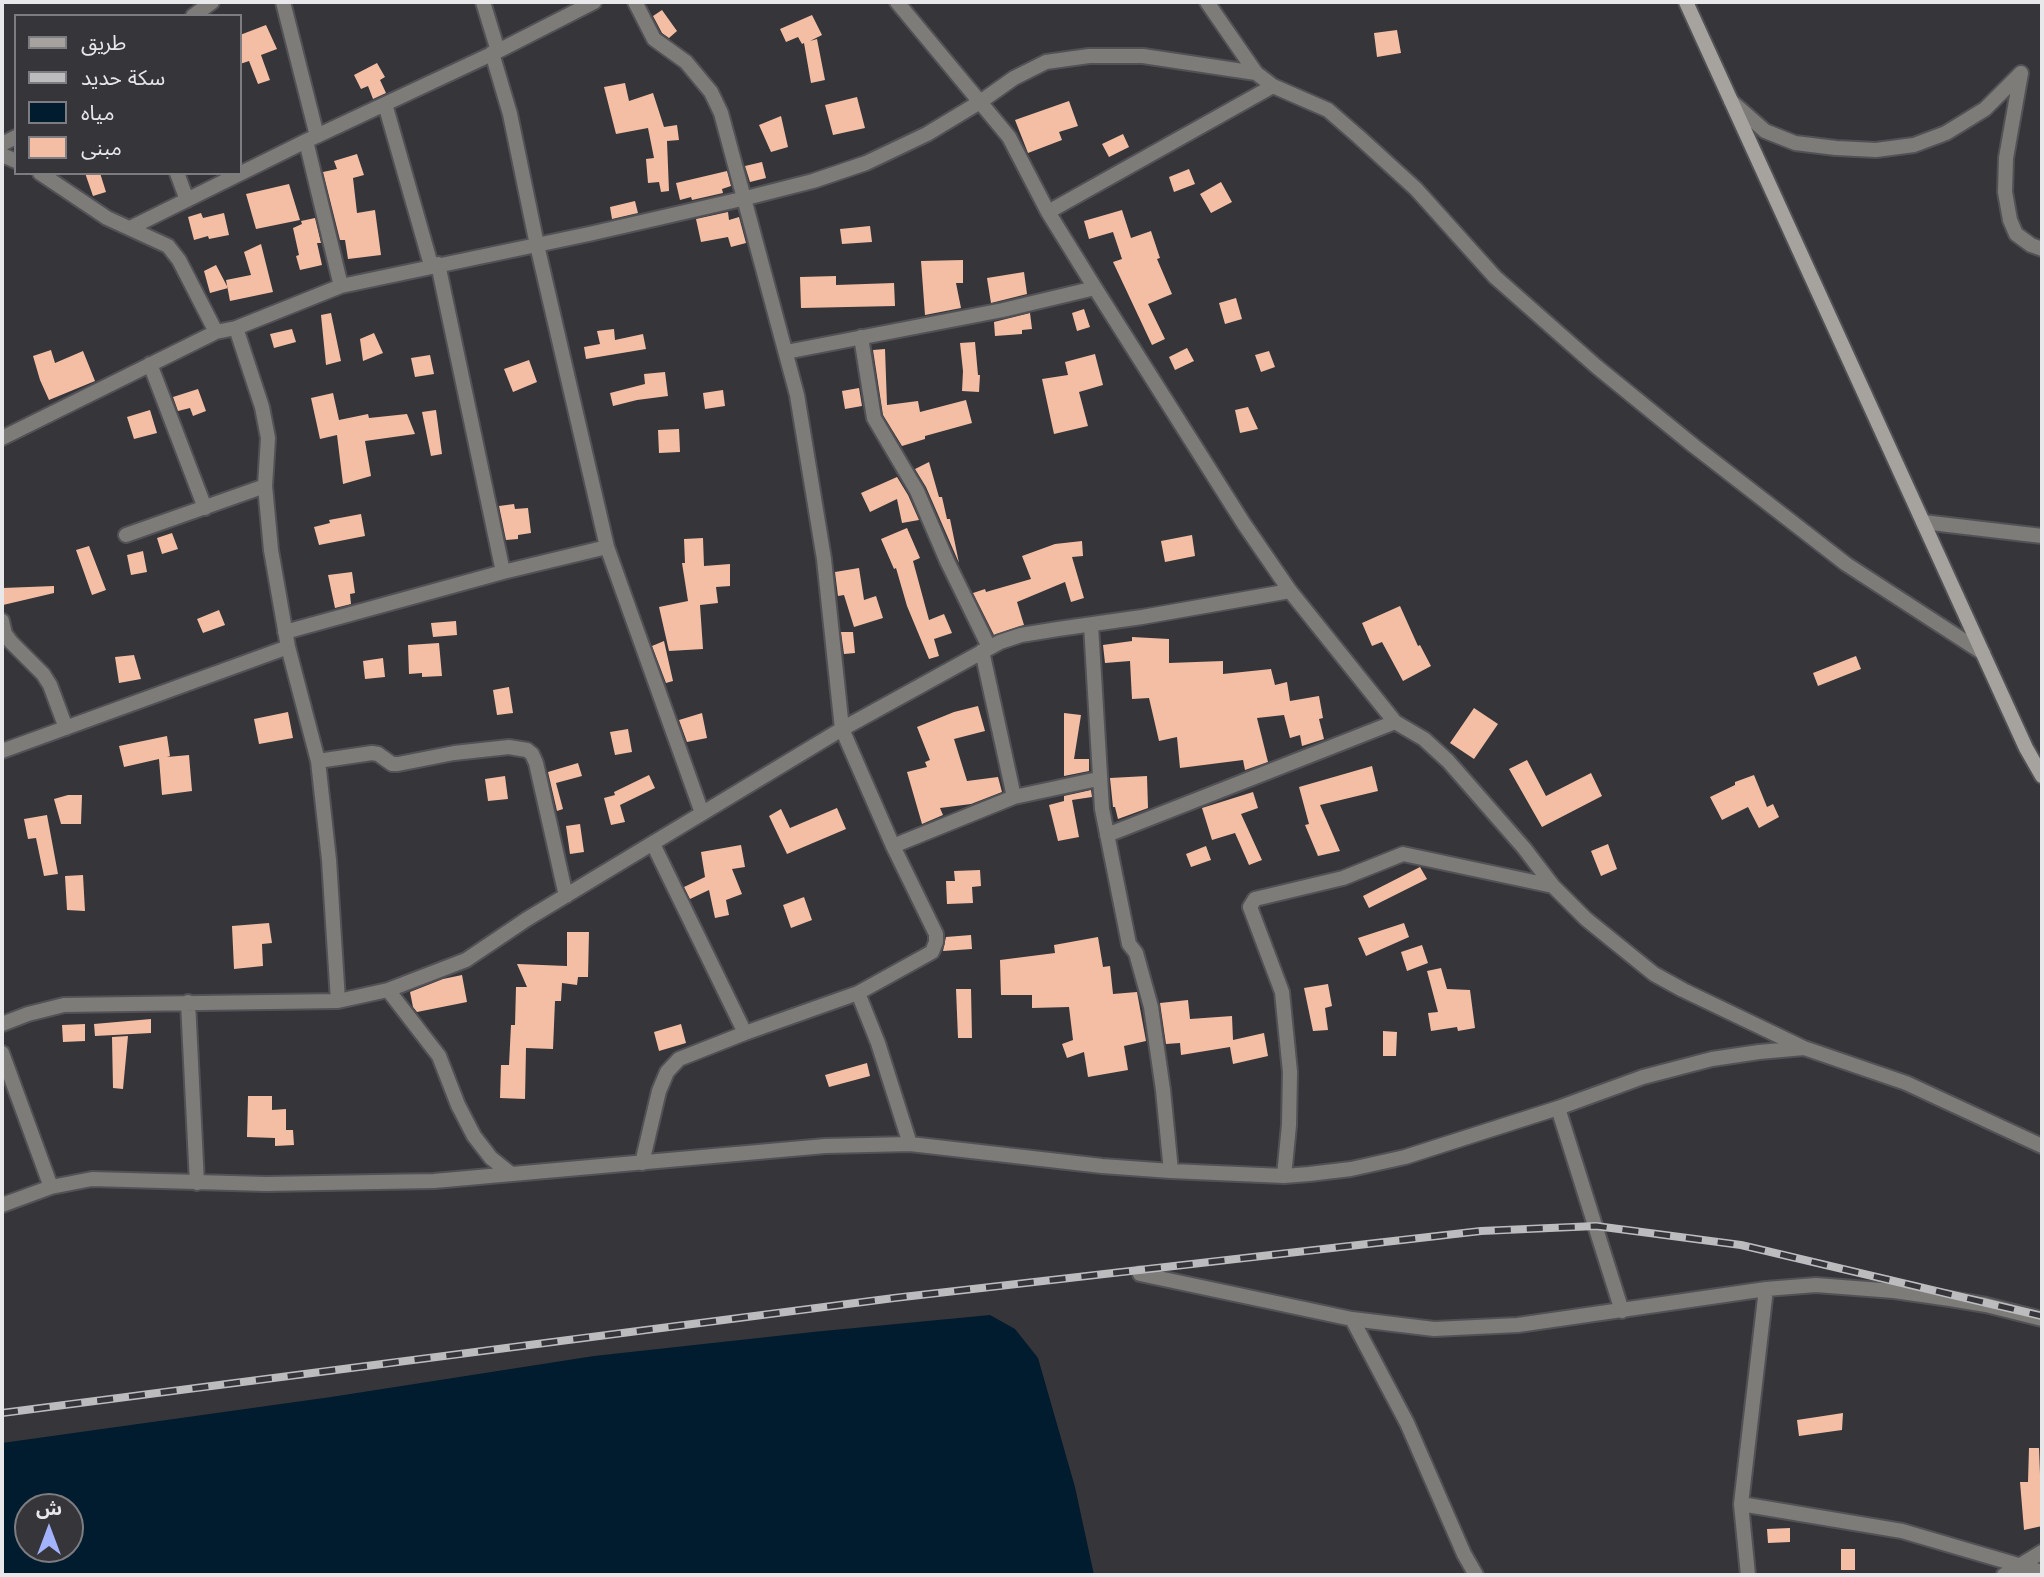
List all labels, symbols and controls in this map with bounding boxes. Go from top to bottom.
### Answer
legend [14,14,242,175]
text: طريق [81,31,126,54]
text: سكة حديد [81,66,165,89]
text: مياه [81,101,114,124]
text: مبنى [81,136,122,159]
north arrow [14,1493,84,1563]
text: ش [36,1498,62,1519]

